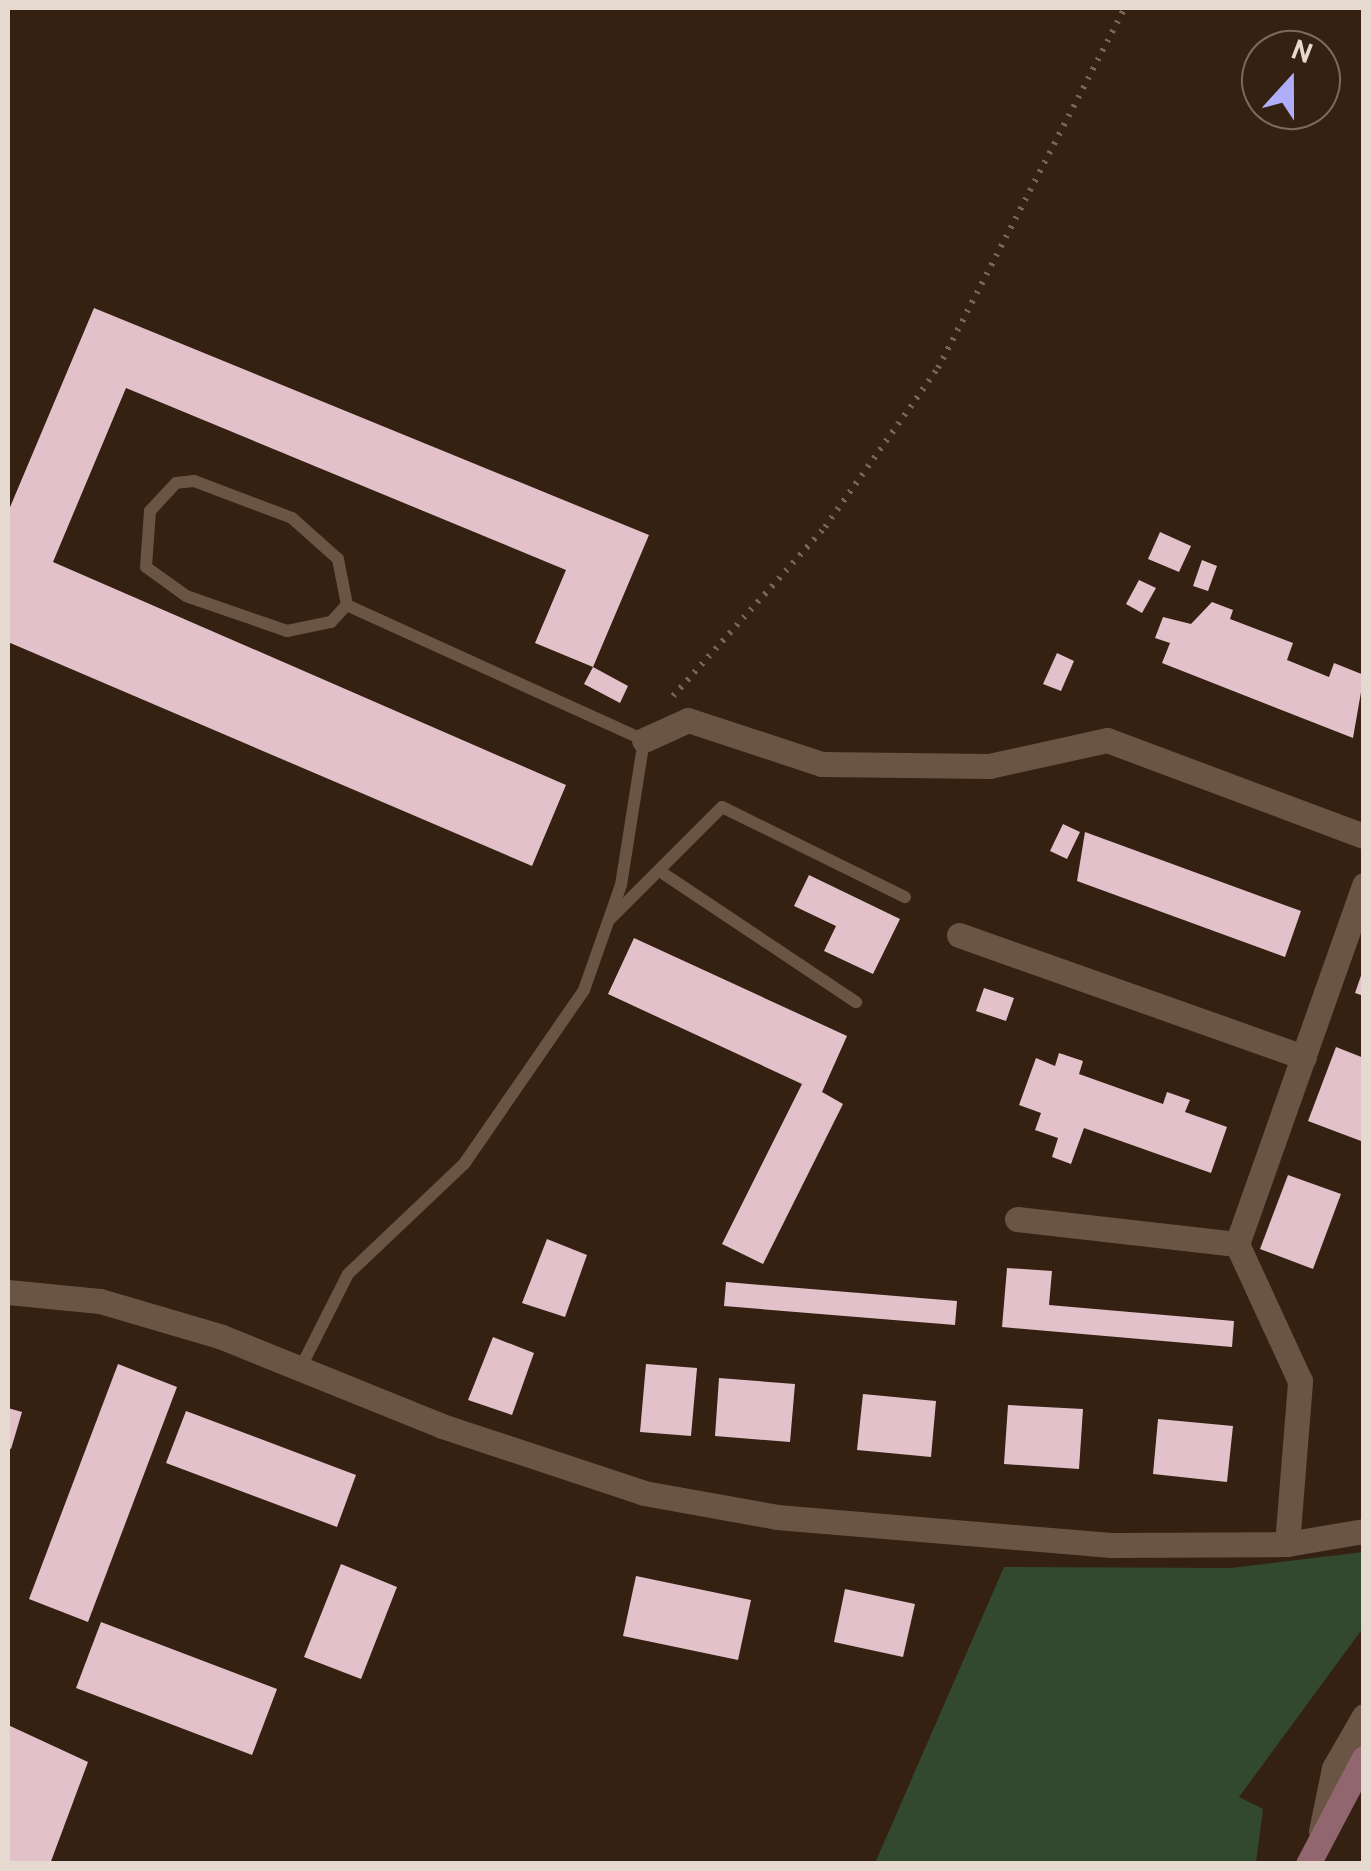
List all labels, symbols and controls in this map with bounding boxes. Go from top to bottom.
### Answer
north arrow [1241,30,1341,130]
text: N [1285,33,1317,74]

